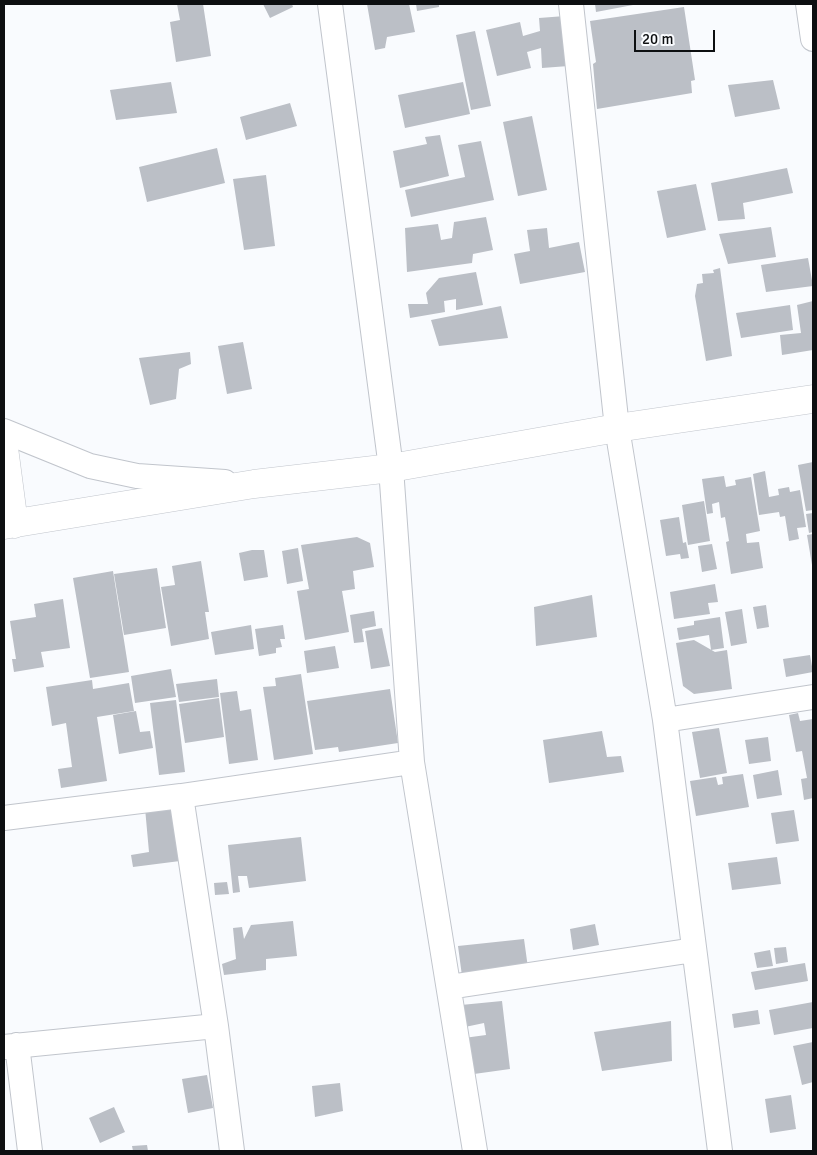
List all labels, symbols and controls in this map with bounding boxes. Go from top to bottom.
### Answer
scale bar [637,20,718,52]
text: 20 m [642,30,673,48]

